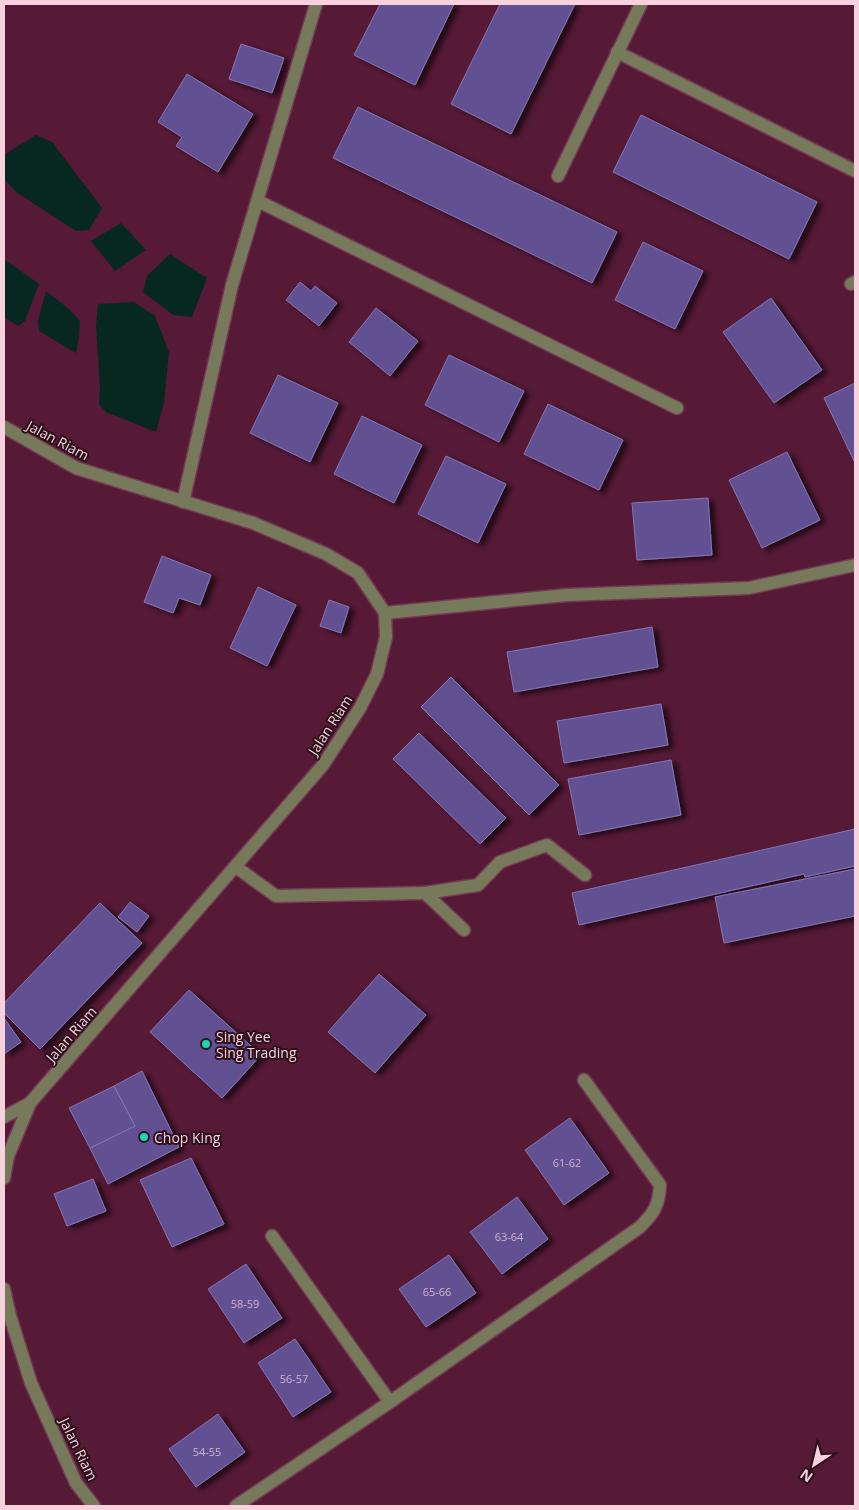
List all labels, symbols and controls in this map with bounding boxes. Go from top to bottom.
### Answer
street label: Jalan Riam [22,415,92,464]
street label: Jalan Riam [302,691,356,760]
street label: Jalan Riam [40,1002,100,1067]
place label: Sing Yee Sing Trading [216,1027,297,1062]
marker: Sing Yee Sing Trading [200,1038,212,1050]
place label: Chop King [154,1128,221,1147]
marker: Chop King [138,1131,150,1143]
house number: 61-62 [553,1155,581,1170]
house number: 63-64 [495,1229,524,1244]
house number: 65-66 [423,1284,451,1299]
house number: 58-59 [231,1296,259,1311]
house number: 56-57 [280,1371,308,1386]
street label: Jalan Riam [55,1412,102,1484]
north arrow [789,1440,839,1490]
house number: 54-55 [193,1444,221,1459]
text: N [796,1465,816,1487]

